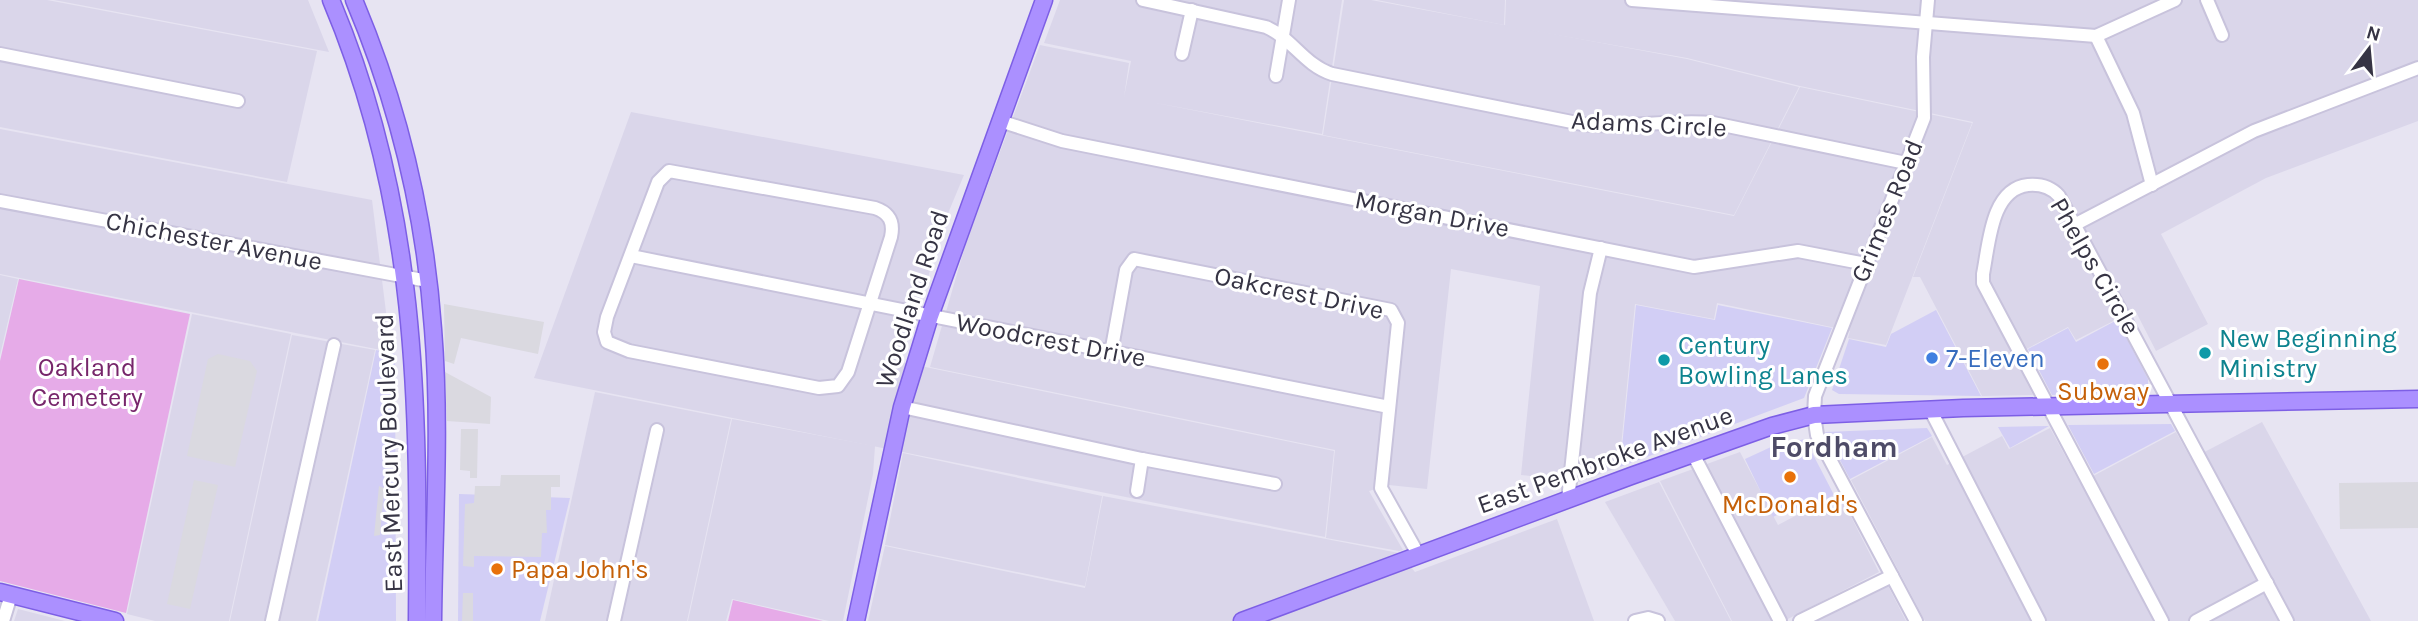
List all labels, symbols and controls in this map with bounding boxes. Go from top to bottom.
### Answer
north arrow [2334,14,2404,84]
text: N [2364,21,2383,46]
street label: Adams Circle [1570,104,1728,144]
street label: Grimes Road [1844,135,1930,287]
street label: Morgan Drive [1352,184,1512,244]
street label: Phelps Circle [2043,192,2147,340]
street label: Chichester Avenue [103,205,325,277]
street label: Woodland Road [869,206,955,392]
street label: Oakcrest Drive [1212,260,1386,326]
street label: Woodcrest Drive [953,306,1149,374]
street label: East Mercury Boulevard [369,313,409,593]
place label: New Beginning Ministry [2219,323,2397,384]
place label: Century Bowling Lanes [1678,330,1848,391]
place label: 7-Eleven [1946,343,2045,374]
marker: New Beginning Ministry [2197,345,2213,361]
marker: 7-Eleven [1924,350,1940,366]
park label: Oakland Cemetery [31,352,143,413]
marker: Century Bowling Lanes [1656,352,1672,368]
marker: Subway [2095,356,2111,372]
place label: Subway [2057,376,2149,407]
street label: East Pembroke Avenue [1473,399,1737,521]
district label: Fordham [1770,429,1898,465]
marker: McDonald's [1782,469,1798,485]
place label: McDonald's [1722,489,1858,520]
place label: Papa John's [511,554,649,585]
marker: Papa John's [489,561,505,577]

